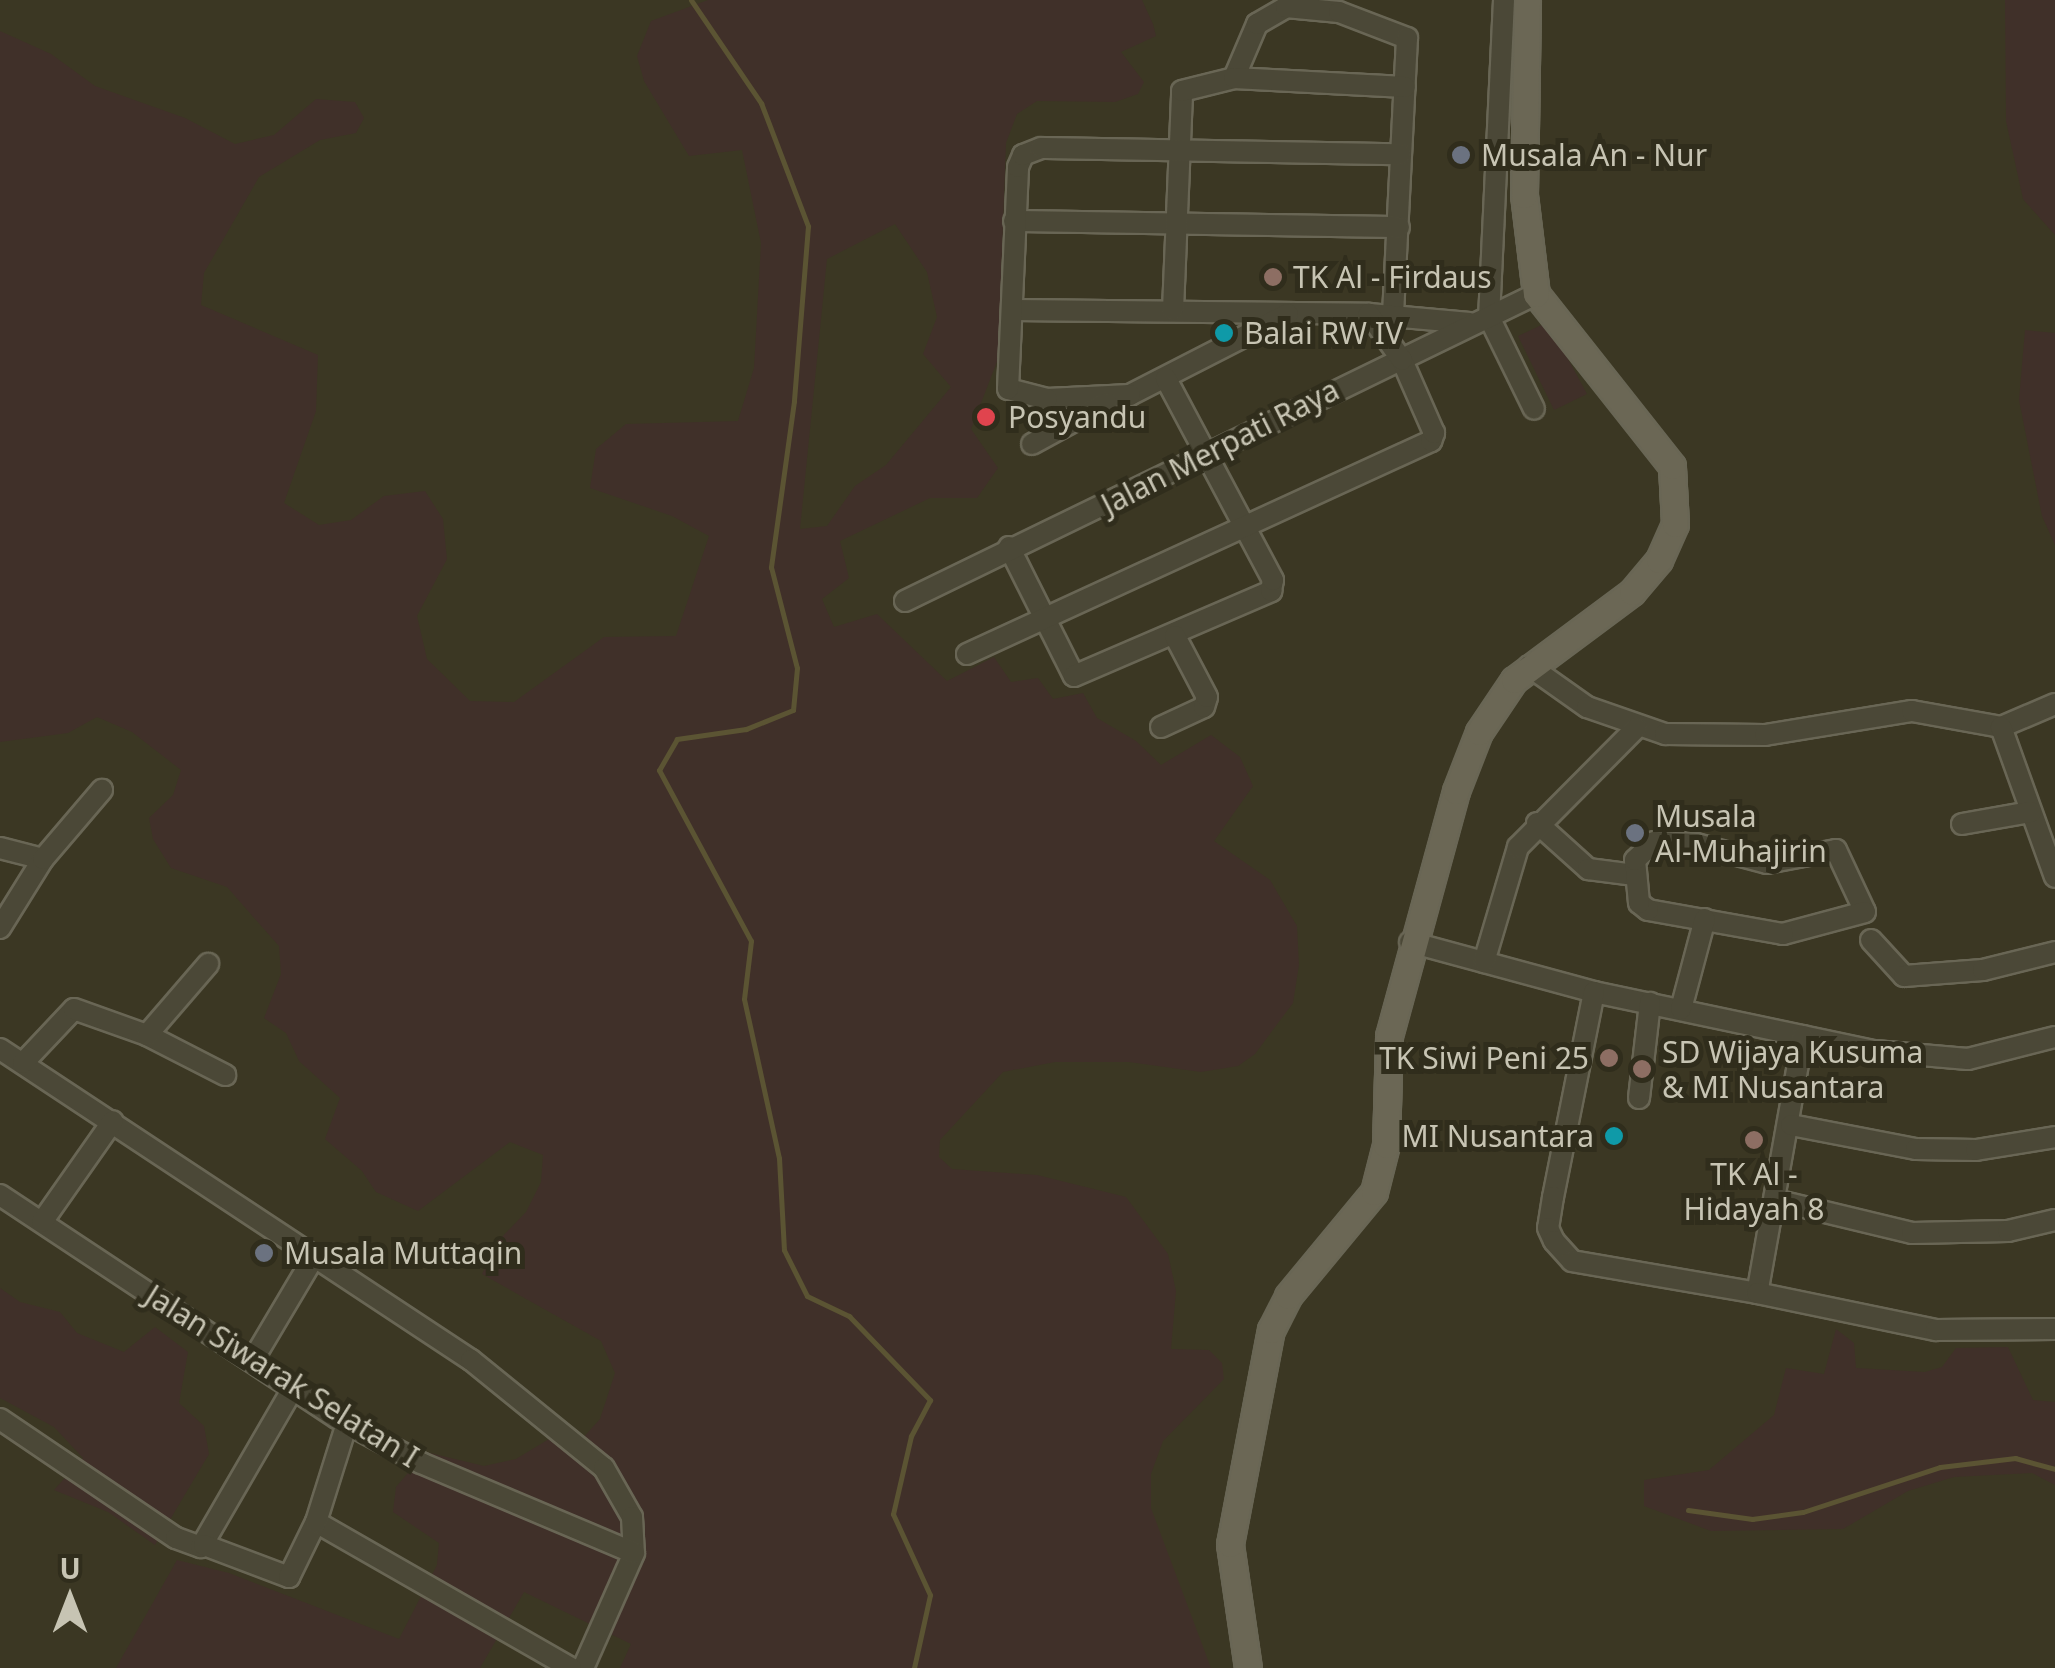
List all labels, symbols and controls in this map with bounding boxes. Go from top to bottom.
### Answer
place label: Musala An - Nur [1481,137,1707,173]
marker: Musala An - Nur [1450,144,1472,166]
place label: TK Al - Firdaus [1293,259,1492,295]
marker: TK Al - Firdaus [1262,266,1284,288]
place label: Balai RW IV [1244,315,1403,351]
marker: Balai RW IV [1213,322,1235,344]
street label: Jalan Merpati Raya [1095,372,1345,522]
place label: Posyandu [1008,399,1146,435]
marker: Posyandu [973,404,999,430]
place label: Musala Al-Muhajirin [1655,798,1827,868]
marker: Musala Al-Muhajirin [1624,822,1646,844]
place label: SD Wijaya Kusuma & MI Nusantara [1662,1034,1923,1104]
place label: TK Siwi Peni 25 [1379,1040,1589,1076]
marker: TK Siwi Peni 25 [1598,1047,1620,1069]
marker: SD Wijaya Kusuma & MI Nusantara [1631,1058,1653,1080]
place label: MI Nusantara [1401,1118,1594,1154]
marker: MI Nusantara [1603,1125,1625,1147]
marker: TK Al - Hidayah 8 [1743,1129,1765,1151]
place label: TK Al - Hidayah 8 [1684,1156,1824,1226]
place label: Musala Muttaqin [284,1235,522,1271]
marker: Musala Muttaqin [253,1242,275,1264]
street label: Jalan Siwarak Selatan I [139,1277,425,1475]
north arrow [20,1548,120,1648]
text: U [59,1549,81,1587]

